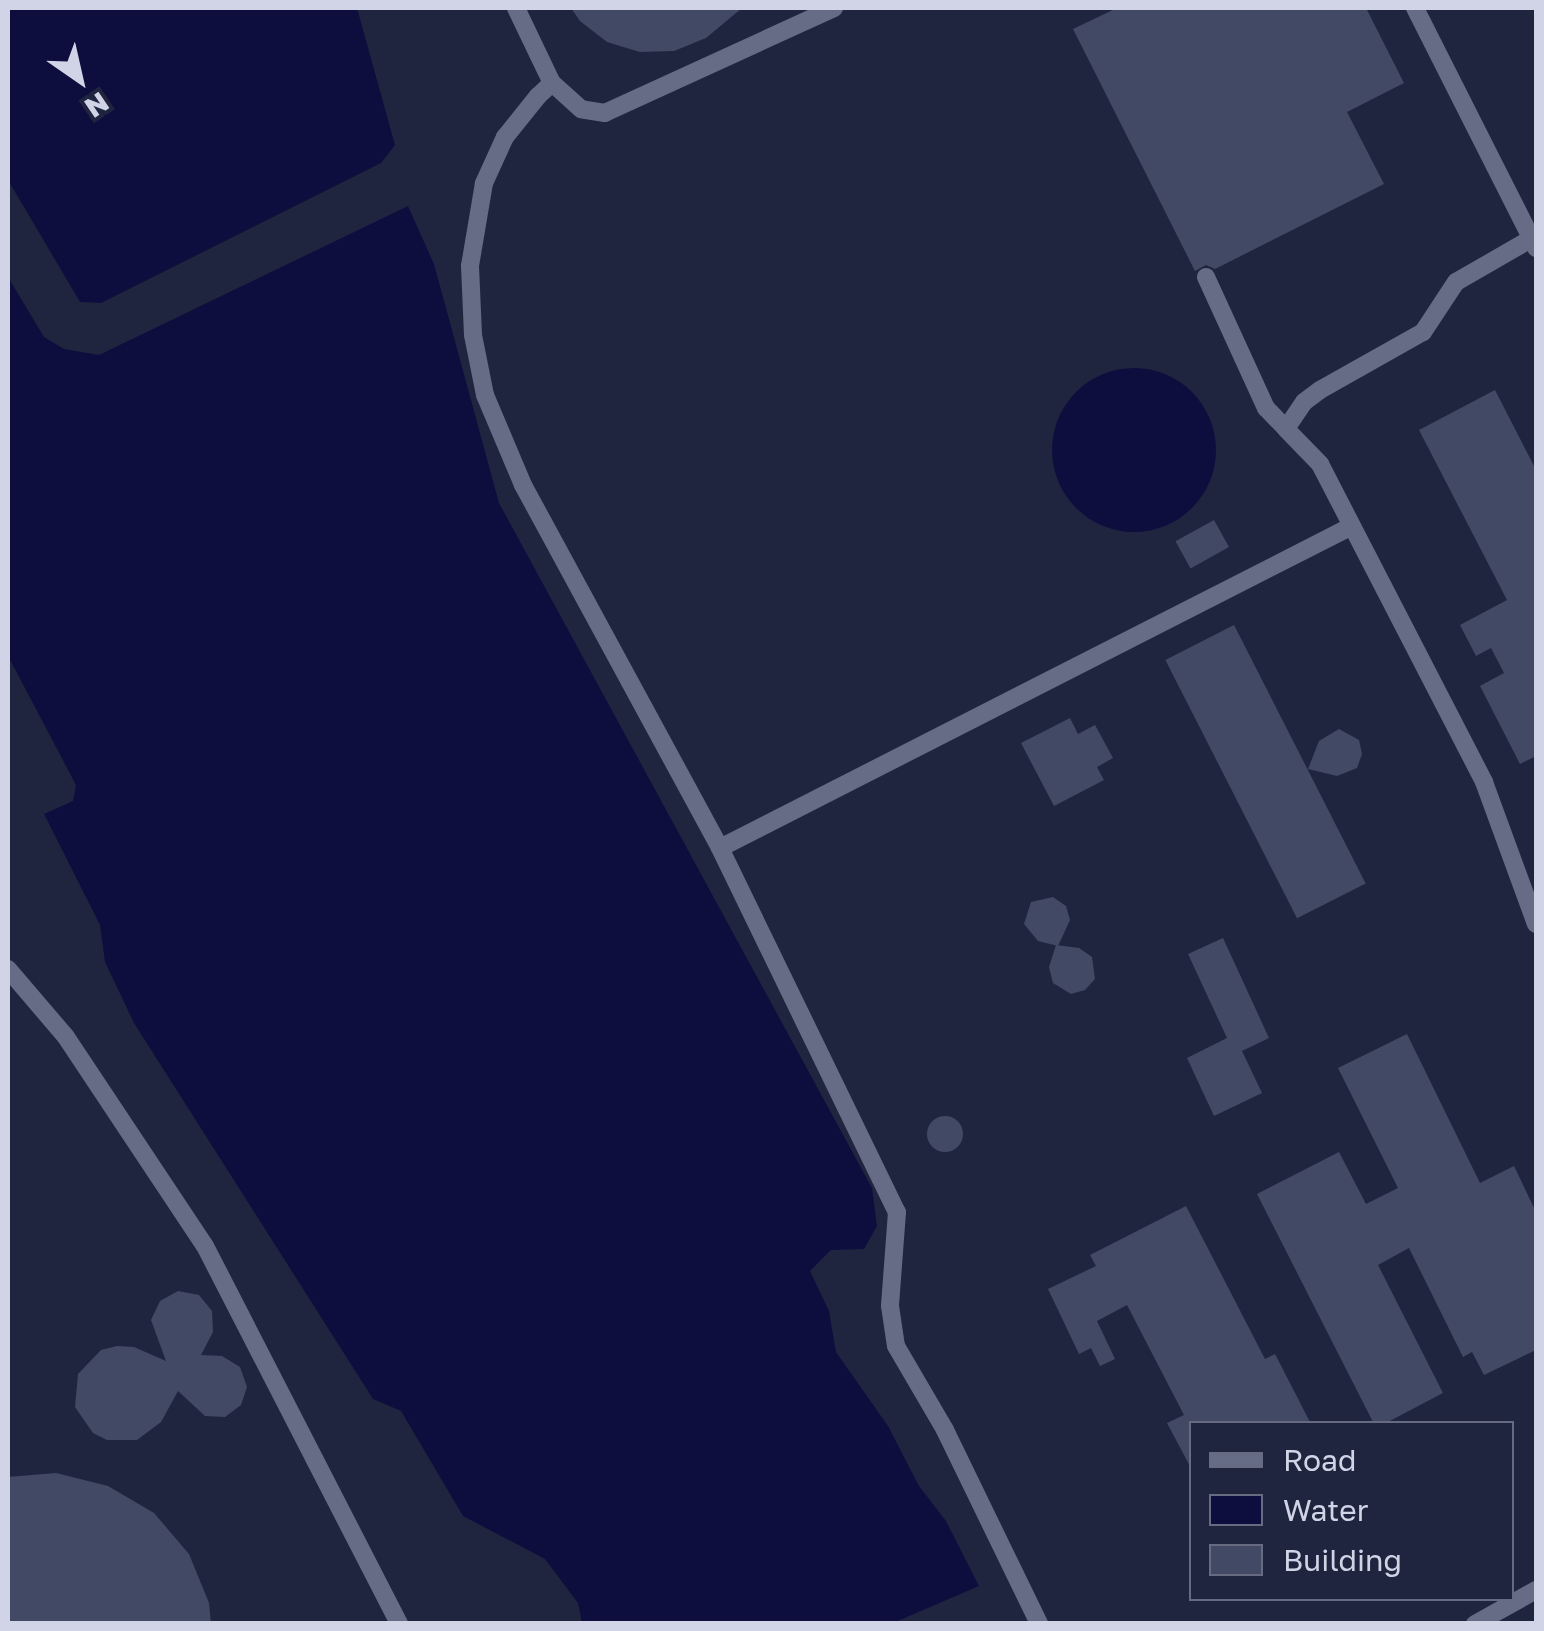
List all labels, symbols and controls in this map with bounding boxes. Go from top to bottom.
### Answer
north arrow [30,30,130,130]
text: N [79,86,115,125]
legend [1189,1421,1514,1601]
text: Road [1283,1442,1357,1478]
text: Water [1283,1492,1368,1528]
text: Building [1283,1542,1402,1578]

